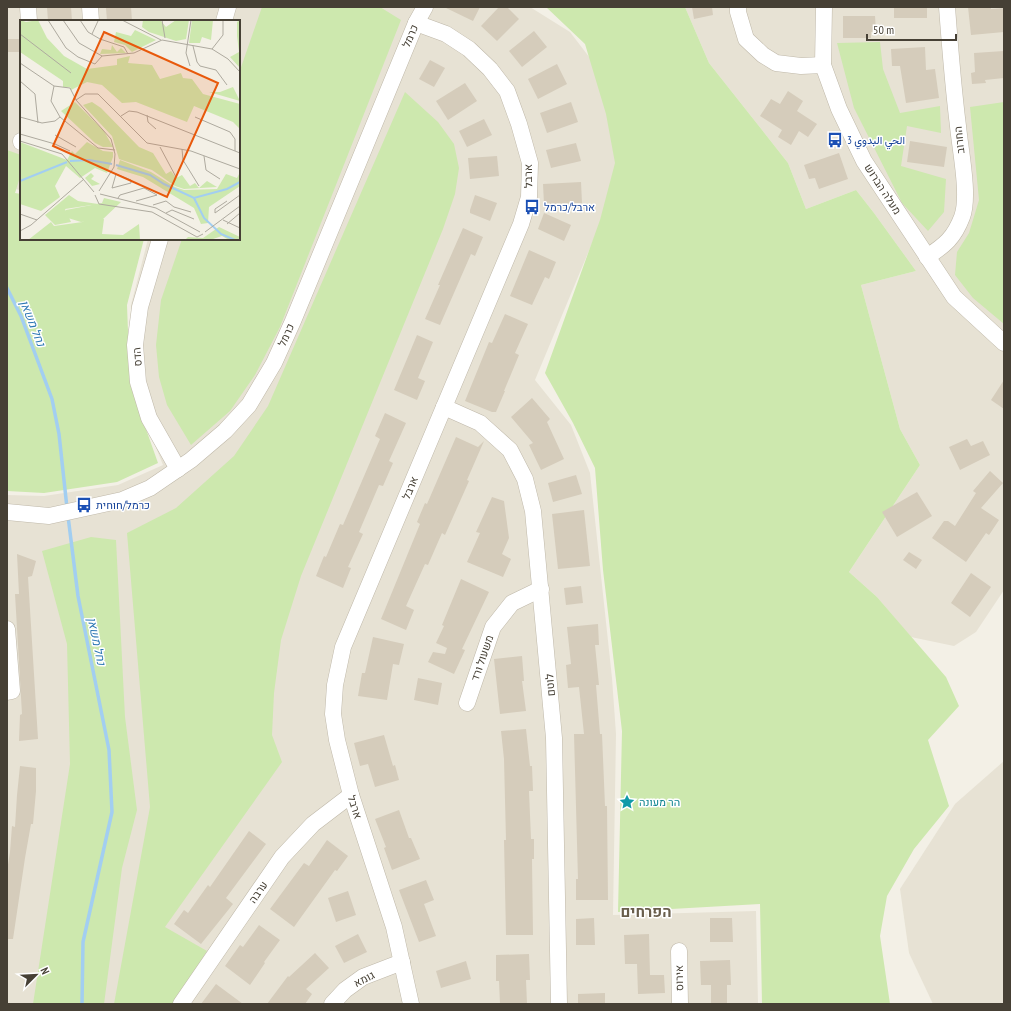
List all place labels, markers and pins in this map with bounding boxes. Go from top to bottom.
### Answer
bus stop icon: الحي البدوي 3 [826,131,844,149]
place label: الحي البدوي 3 [847,133,905,150]
bus stop icon: ארבל/כרמל [523,198,541,216]
place label: ארבל/כרמל [544,200,595,214]
bus stop icon: כרמל/חוחית [75,496,93,514]
place label: כרמל/חוחית [96,498,150,512]
place icon: הר מעונה [618,793,636,811]
place label: הר מעונה [639,795,680,809]

